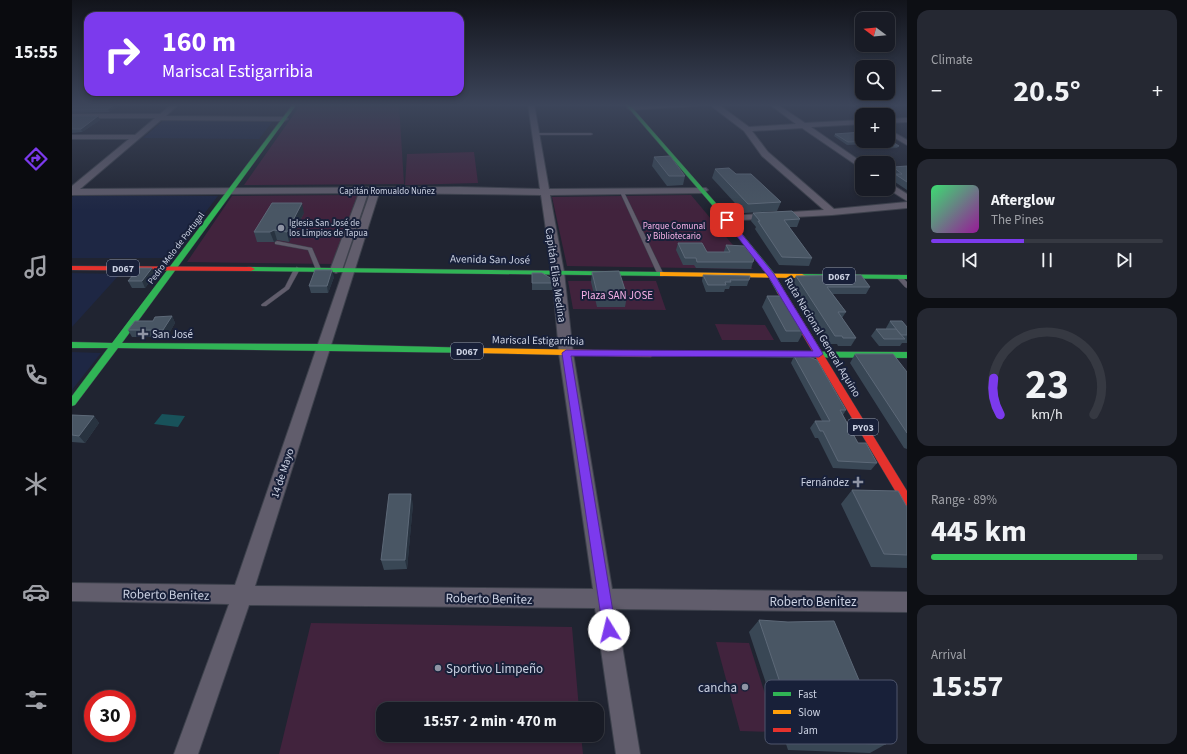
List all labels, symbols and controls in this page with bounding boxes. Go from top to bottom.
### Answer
north arrow [855,12,895,52]
map controls [855,12,895,196]
text: 160 m [162,22,236,62]
icon: right [96,28,148,80]
text: 15:55 [14,40,58,65]
text: Climate [931,51,973,69]
text: Mariscal Estigarribia [162,59,313,84]
button: search [855,60,895,100]
text: 20.5° [1013,70,1081,113]
text: − [931,75,942,107]
text: + [1152,75,1163,107]
button: + [855,108,895,148]
icon: directions [22,145,50,173]
button: − [855,156,895,196]
street label: Capitán Romualdo Nuñez [339,185,435,198]
text: Afterglow [991,190,1055,211]
pin [710,203,744,237]
icon: arrive [716,209,738,231]
street label: Pedro Melo de Portugal [145,210,208,287]
text: The Pines [991,211,1044,229]
place label: Iglesia San José de los Limpios de Tapua [289,217,368,240]
park label: Parque Comunal y Bibliotecario [643,220,705,243]
marker: Iglesia San José de los Limpios de Tapua [276,223,286,233]
street label: Capitán Elias Medina [541,227,570,323]
icon: previous [959,249,981,271]
icon: pause [1036,249,1058,271]
icon: next [1113,249,1135,271]
street label: Avenida San José [450,251,531,268]
icon: music [22,253,50,281]
road number: D067 [107,260,139,276]
road number: D067 [823,268,855,284]
street label: Ruta Nacional General Aquino [781,275,864,400]
park label: Plaza SAN JOSE [581,288,653,303]
place label: San José [152,327,193,342]
marker: San José [137,328,149,340]
street label: Mariscal Estigarribia [492,332,584,349]
road number: D067 [451,343,483,359]
text: 23 [1025,355,1069,415]
icon: phone [22,361,50,389]
text: km/h [1031,404,1063,425]
road number: PY03 [848,419,878,435]
street label: 14 de Mayo [267,446,298,500]
icon: climate [22,470,50,498]
place label: Fernández [801,475,849,490]
marker: Fernández [852,476,864,488]
text: Range · 89% [931,491,997,509]
text: 445 km [931,510,1027,553]
icon: car [22,578,50,606]
street label: Roberto Benitez [122,585,210,605]
street label: Roberto Benitez [445,589,533,609]
street label: Roberto Benitez [770,593,857,611]
position arrow [588,609,630,651]
text: Arrival [931,646,966,664]
place label: Sportivo Limpeño [446,660,543,678]
marker: Sportivo Limpeño [433,663,443,673]
text: 15:57 [931,665,1003,708]
place label: cancha [698,679,737,697]
legend [765,680,897,744]
marker: cancha [740,682,750,692]
icon: filters [22,686,50,714]
text: Fast [798,687,817,702]
speed limit sign: 30 [84,690,136,742]
text: Slow [798,705,821,720]
text: 15:57 · 2 min · 470 m [423,711,557,732]
text: Jam [798,723,818,738]

